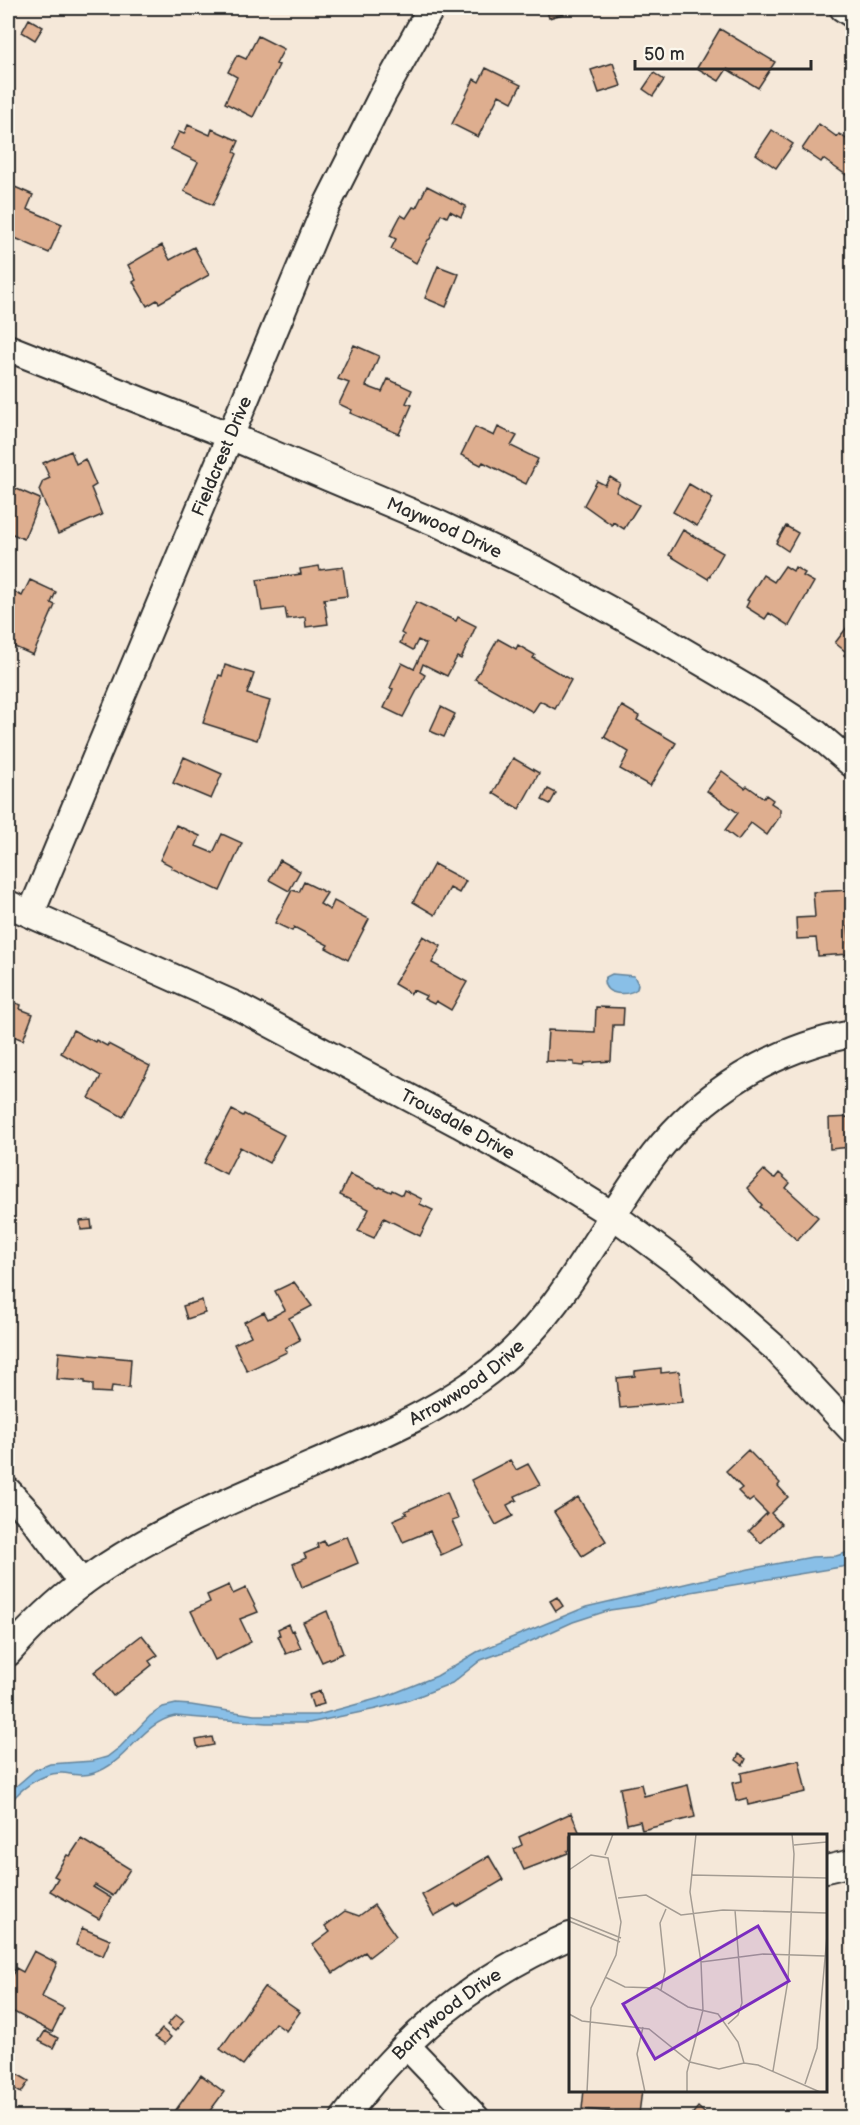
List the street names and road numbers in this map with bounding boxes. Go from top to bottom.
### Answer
street label: Fieldcrest Drive [187,393,256,519]
street label: Maywood Drive [384,493,506,563]
street label: Trousdale Drive [397,1084,519,1164]
street label: Arrowwood Drive [405,1335,529,1430]
street label: Barrywood Drive [387,1963,505,2064]

